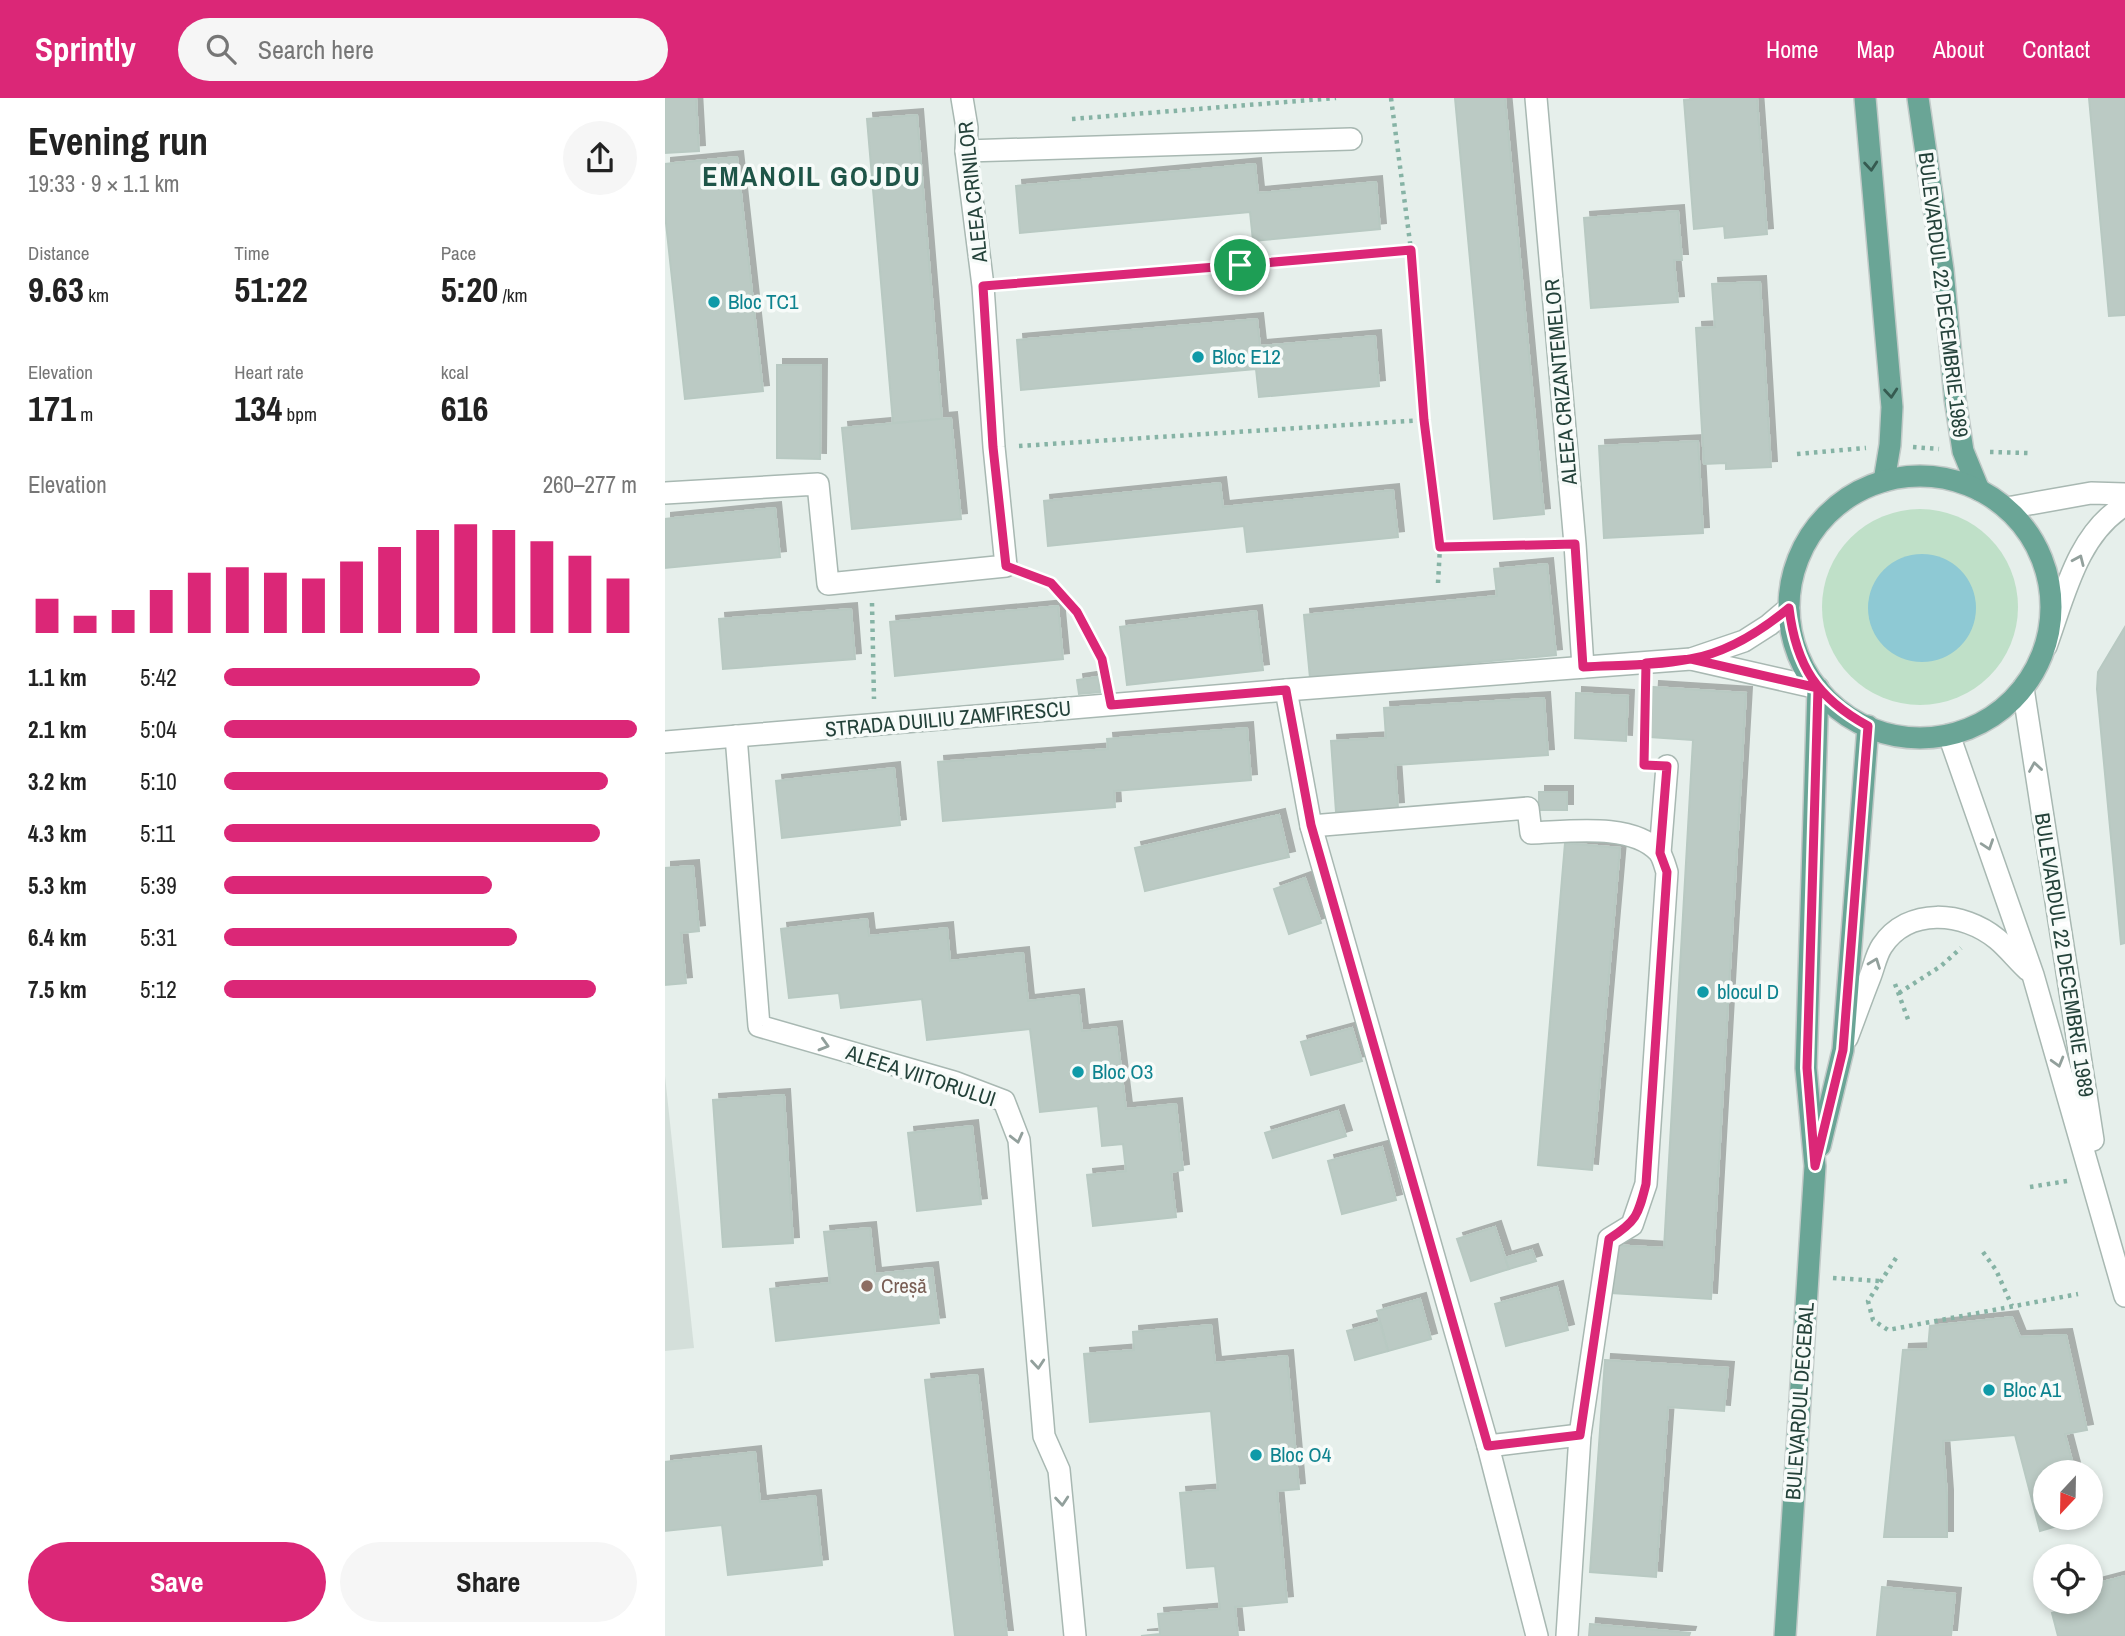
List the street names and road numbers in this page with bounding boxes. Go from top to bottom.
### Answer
street label: ALEEA CRINILOR [951,120,994,265]
street label: BULEVARDUL 22 DECEMBRIE 1989 [1912,151,1975,439]
street label: ALEEA CRIZANTEMELOR [1537,278,1584,487]
street label: STRADA DUILIU ZAMFIRESCU [824,693,1072,744]
street label: BULEVARDUL 22 DECEMBRIE 1989 [2028,811,2101,1099]
street label: ALEEA VIITORULUI [842,1037,1000,1113]
street label: BULEVARDUL DECEBAL [1778,1301,1821,1501]

